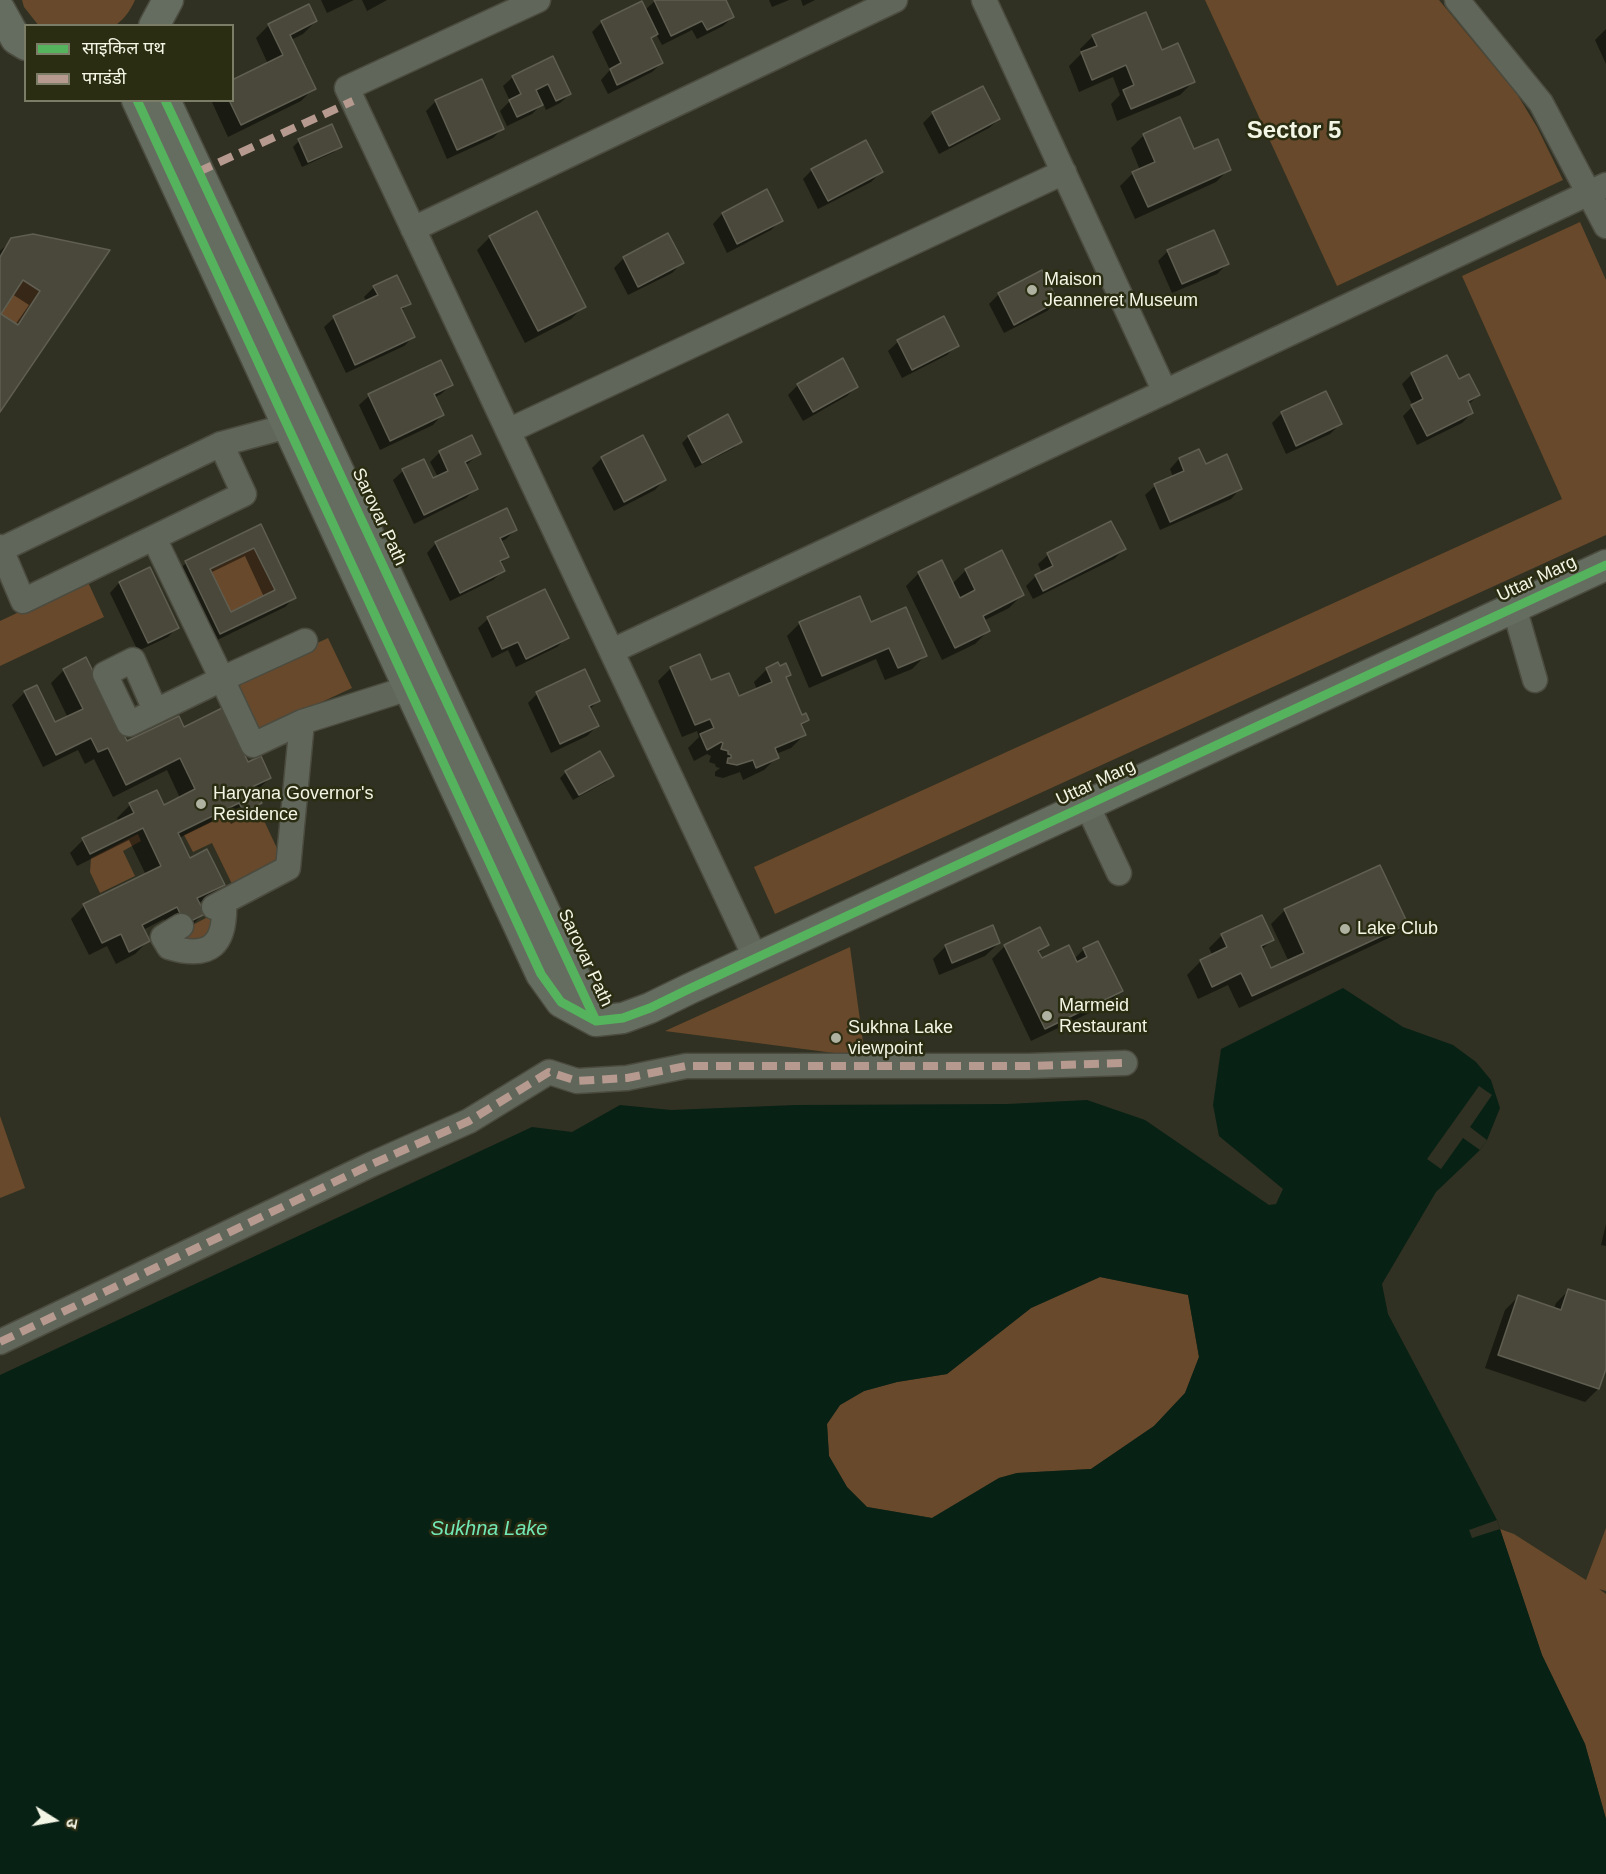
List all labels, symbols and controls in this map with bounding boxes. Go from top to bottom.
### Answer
legend [24,24,234,102]
text: साइकिल पथ [82,38,165,58]
text: पगडंडी [82,68,126,88]
district label: Sector 5 [1247,117,1341,145]
place label: Maison Jeanneret Museum [1044,269,1198,312]
marker: Maison Jeanneret Museum [1025,283,1039,297]
street label: Sarovar Path [347,465,411,569]
street label: Uttar Marg [1494,551,1580,607]
street label: Uttar Marg [1053,755,1139,811]
place label: Haryana Governor's Residence [213,783,374,826]
marker: Haryana Governor's Residence [194,797,208,811]
street label: Sarovar Path [553,906,617,1010]
place label: Lake Club [1357,918,1438,940]
marker: Lake Club [1338,922,1352,936]
place label: Marmeid Restaurant [1059,995,1147,1038]
marker: Marmeid Restaurant [1040,1009,1054,1023]
place label: Sukhna Lake viewpoint [848,1017,953,1060]
marker: Sukhna Lake viewpoint [829,1031,843,1045]
water label: Sukhna Lake [431,1517,547,1541]
north arrow [24,1790,84,1850]
text: उ [63,1817,81,1830]

